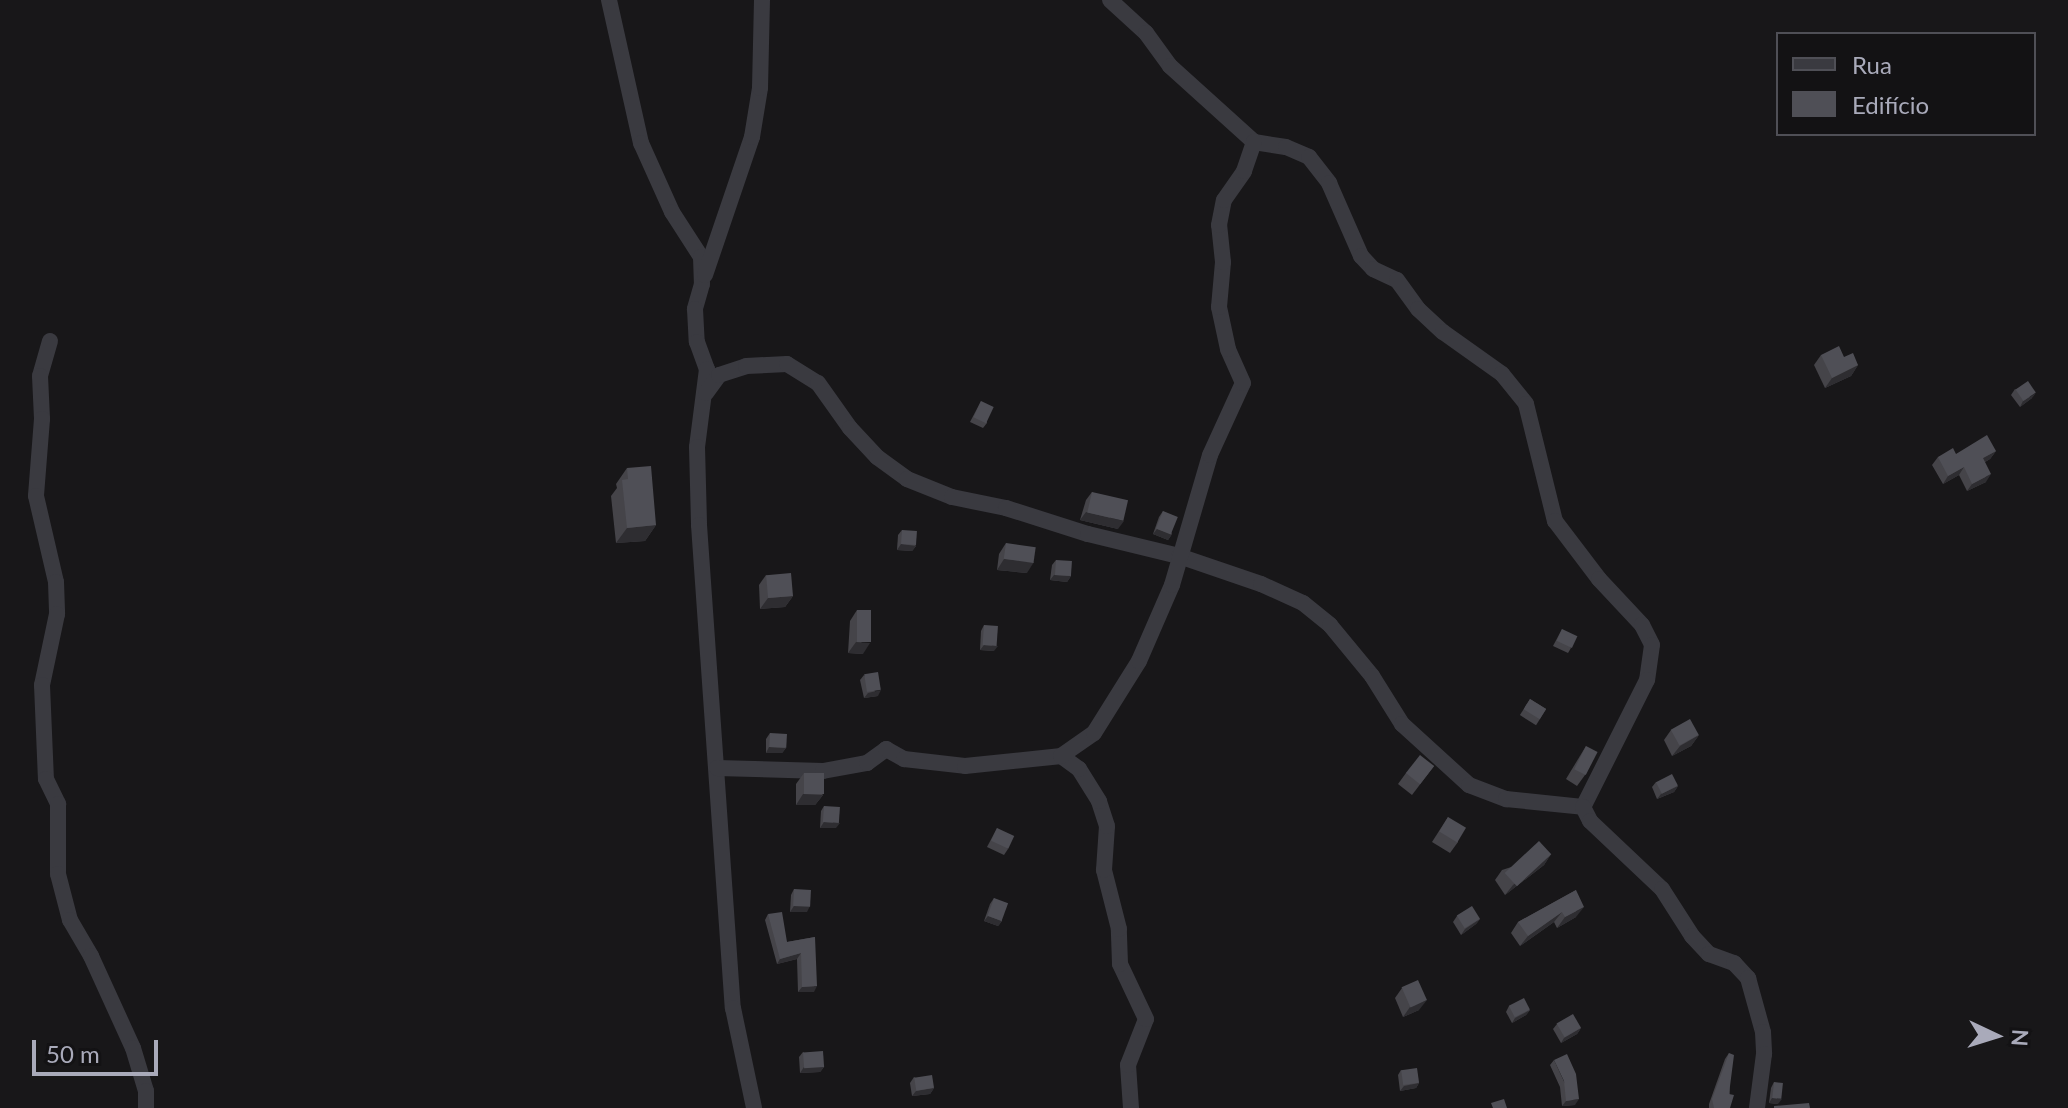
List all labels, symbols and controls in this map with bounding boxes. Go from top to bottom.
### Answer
legend [1776,32,2036,136]
text: Rua [1852,50,1892,79]
text: Edifício [1852,90,1929,119]
north arrow [1956,996,2036,1076]
scale bar [36,1024,162,1074]
text: N [2006,1028,2034,1047]
text: 50 m [46,1039,100,1068]

